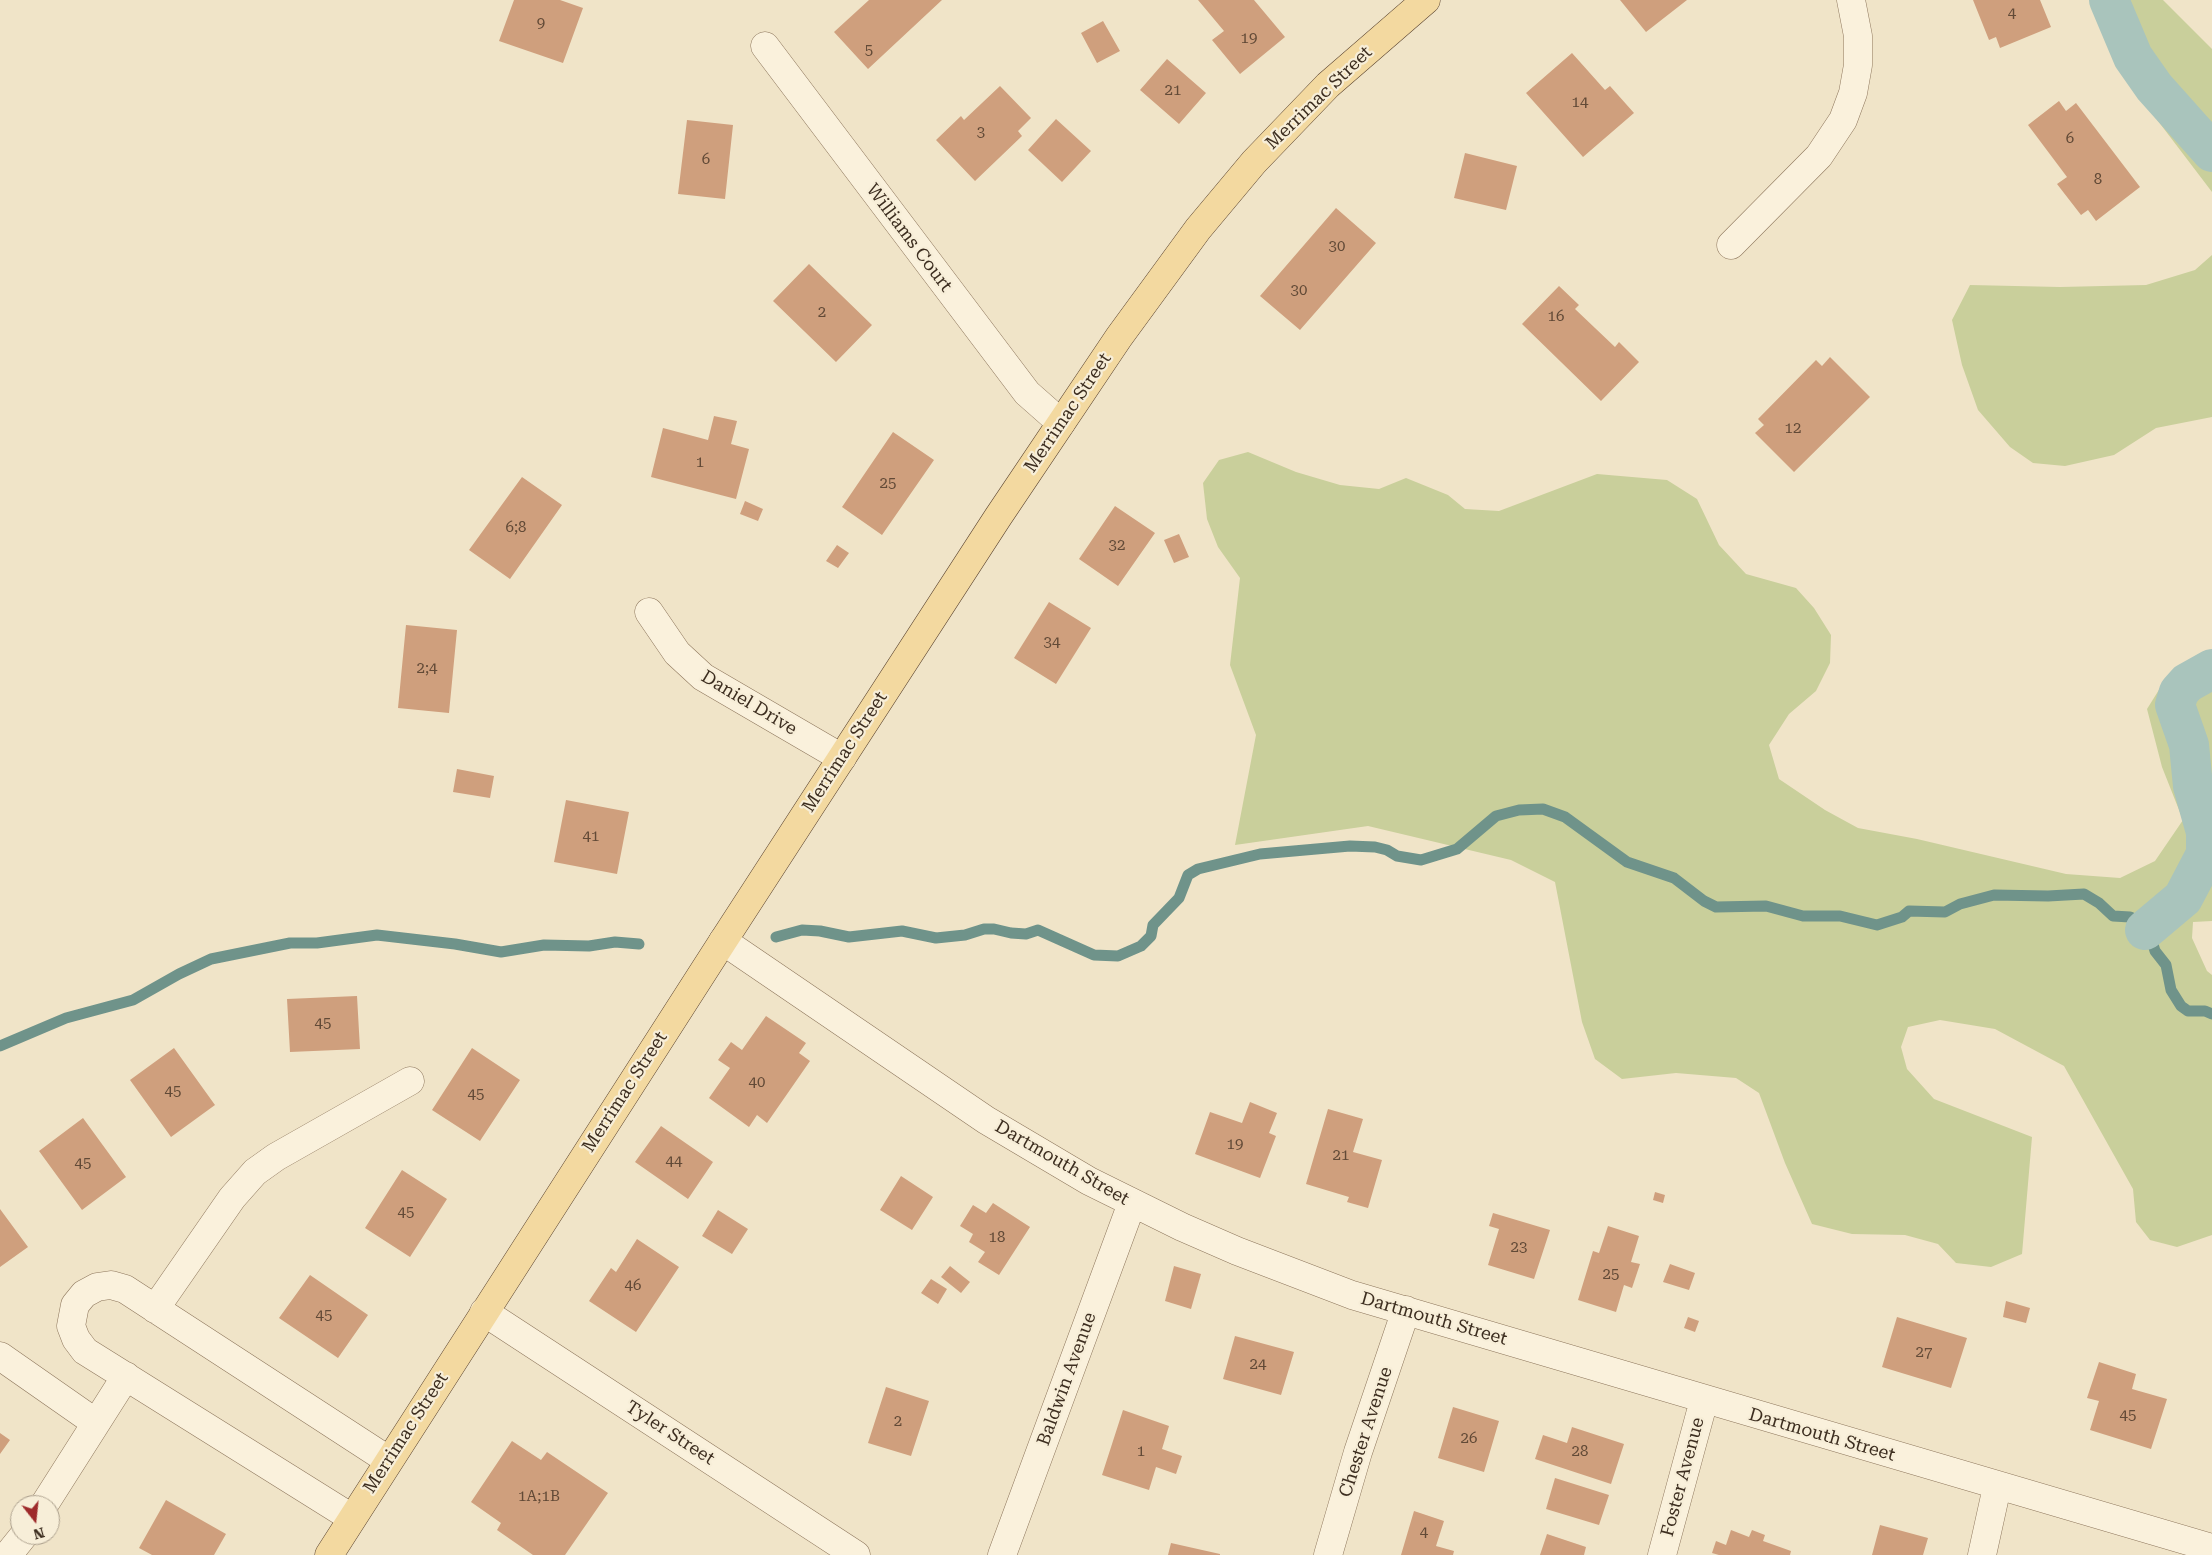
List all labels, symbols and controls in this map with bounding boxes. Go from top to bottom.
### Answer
house number: 4 [2008,5,2016,23]
house number: 9 [537,15,545,33]
house number: 19 [1241,30,1257,48]
house number: 5 [865,42,873,60]
street label: Merrimac Street [1261,42,1377,154]
house number: 21 [1165,82,1181,100]
house number: 14 [1572,94,1588,112]
house number: 3 [977,124,985,142]
house number: 6 [2066,130,2074,148]
house number: 6 [702,151,710,169]
house number: 8 [2094,171,2102,189]
street label: Williams Court [861,180,957,296]
house number: 30 [1329,238,1345,256]
house number: 30 [1291,282,1307,300]
house number: 2 [818,304,826,322]
house number: 16 [1548,308,1564,326]
street label: Merrimac Street [1020,349,1116,477]
house number: 12 [1785,420,1801,438]
house number: 1 [696,454,704,472]
house number: 25 [880,475,896,493]
house number: 6;8 [506,519,526,537]
house number: 32 [1109,537,1125,555]
house number: 34 [1044,634,1060,652]
house number: 2;4 [417,660,437,678]
street label: Daniel Drive [697,666,801,740]
street label: Merrimac Street [798,688,892,816]
house number: 41 [583,828,599,846]
house number: 45 [315,1015,331,1033]
street label: Merrimac Street [578,1028,672,1156]
house number: 40 [749,1074,765,1092]
house number: 45 [165,1083,181,1101]
house number: 45 [468,1086,484,1104]
street label: Dartmouth Street [991,1116,1133,1210]
house number: 19 [1227,1136,1243,1154]
house number: 21 [1333,1147,1349,1165]
house number: 44 [666,1153,682,1171]
house number: 45 [75,1155,91,1173]
house number: 45 [398,1204,414,1222]
house number: 18 [989,1229,1005,1247]
house number: 23 [1511,1239,1527,1257]
house number: 25 [1603,1266,1619,1284]
house number: 46 [625,1277,641,1295]
street label: Dartmouth Street [1358,1288,1510,1350]
house number: 45 [316,1307,332,1325]
street label: Baldwin Avenue [1033,1309,1101,1449]
house number: 27 [1916,1344,1932,1362]
house number: 24 [1250,1356,1266,1374]
street label: Chester Avenue [1335,1364,1397,1500]
street label: Merrimac Street [359,1369,453,1497]
street label: Tyler Street [621,1396,719,1470]
street label: Dartmouth Street [1746,1404,1898,1466]
house number: 45 [2120,1407,2136,1425]
house number: 2 [894,1413,902,1431]
street label: Foster Avenue [1657,1415,1709,1539]
house number: 26 [1461,1430,1477,1448]
house number: 1 [1137,1443,1145,1461]
house number: 28 [1572,1443,1588,1461]
house number: 1A;1B [518,1488,560,1506]
north arrow [10,1495,60,1545]
text: N [31,1524,46,1543]
house number: 4 [1420,1524,1428,1542]

